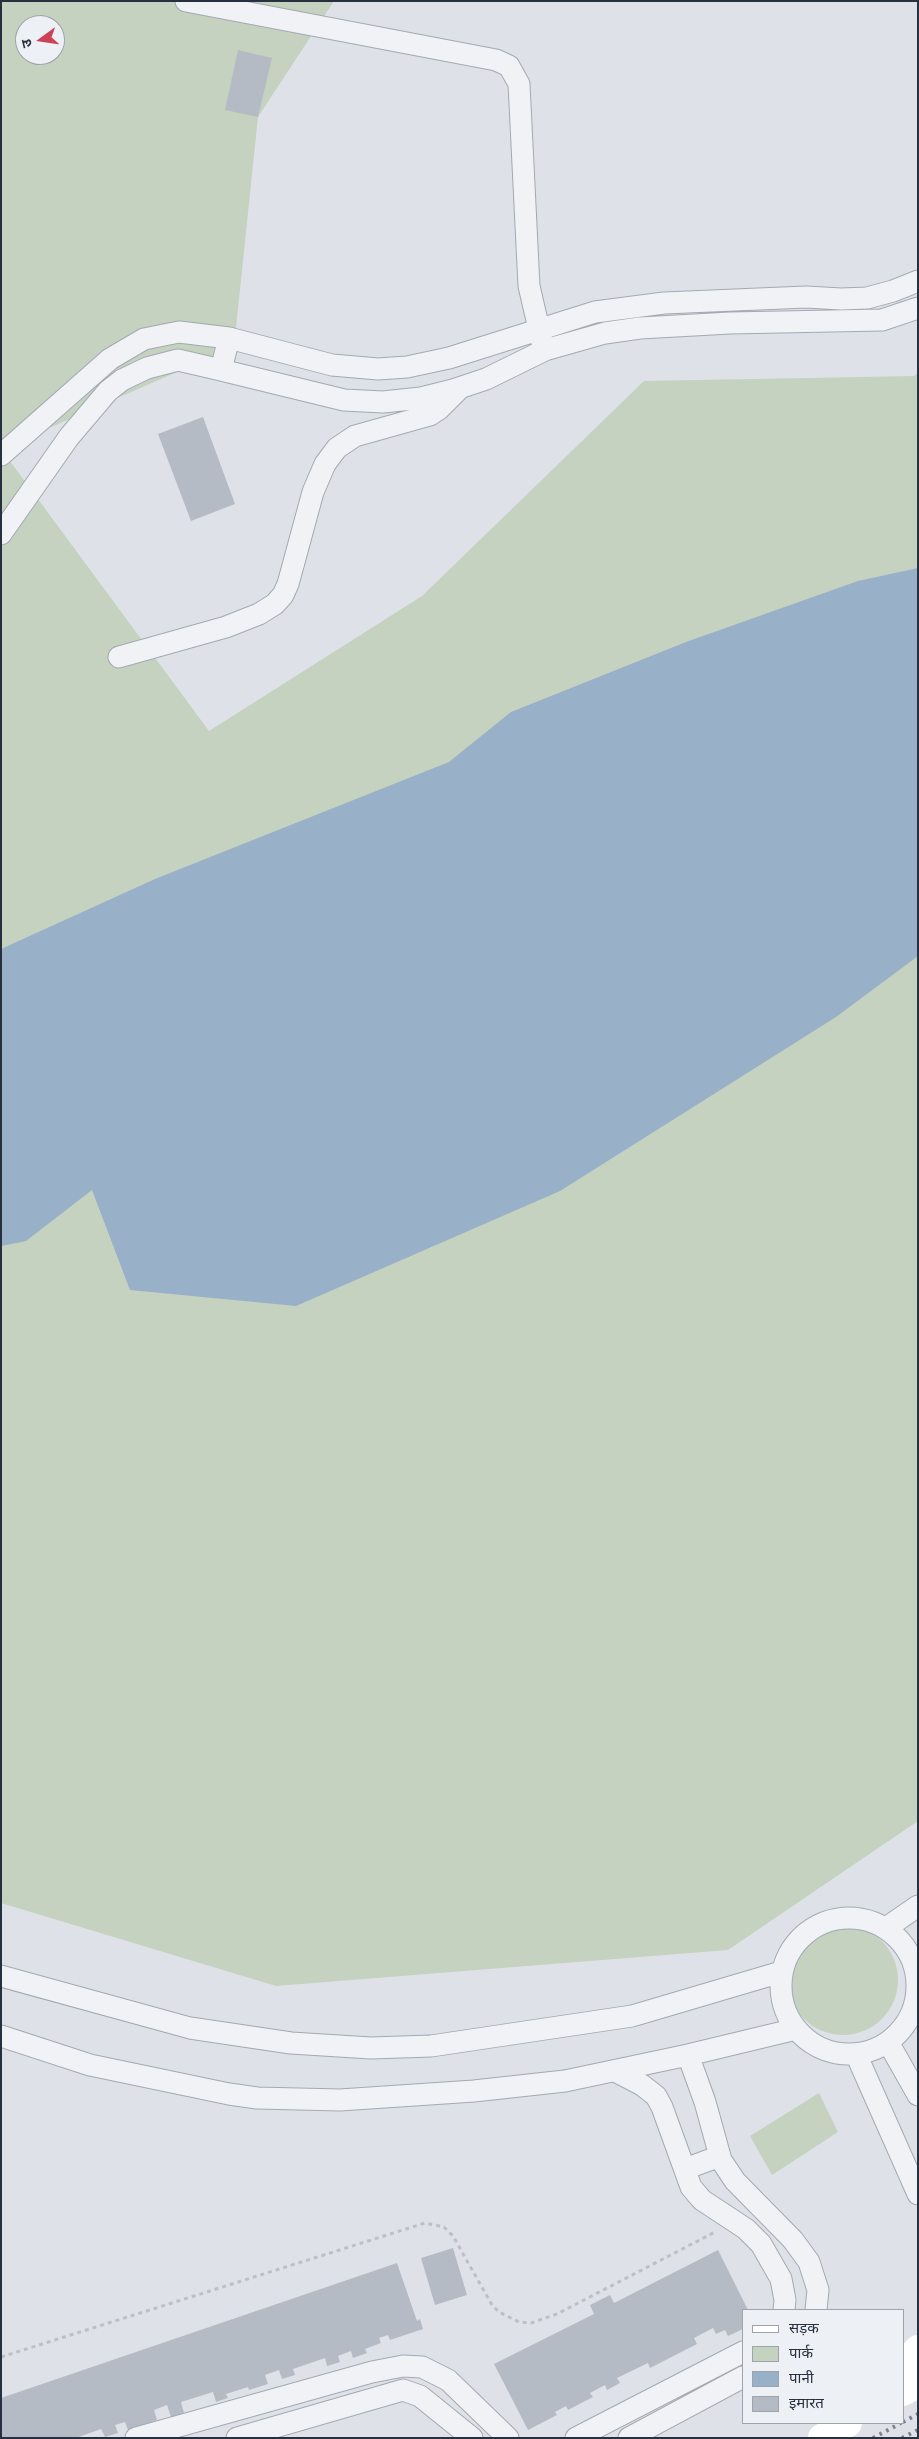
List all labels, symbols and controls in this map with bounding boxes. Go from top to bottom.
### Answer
north arrow [15,15,65,65]
text: उ [17,37,36,50]
legend [742,2309,904,2424]
text: सड़क [789,2318,819,2337]
text: पार्क [789,2343,813,2362]
text: पानी [789,2368,814,2387]
text: इमारत [789,2393,824,2412]

